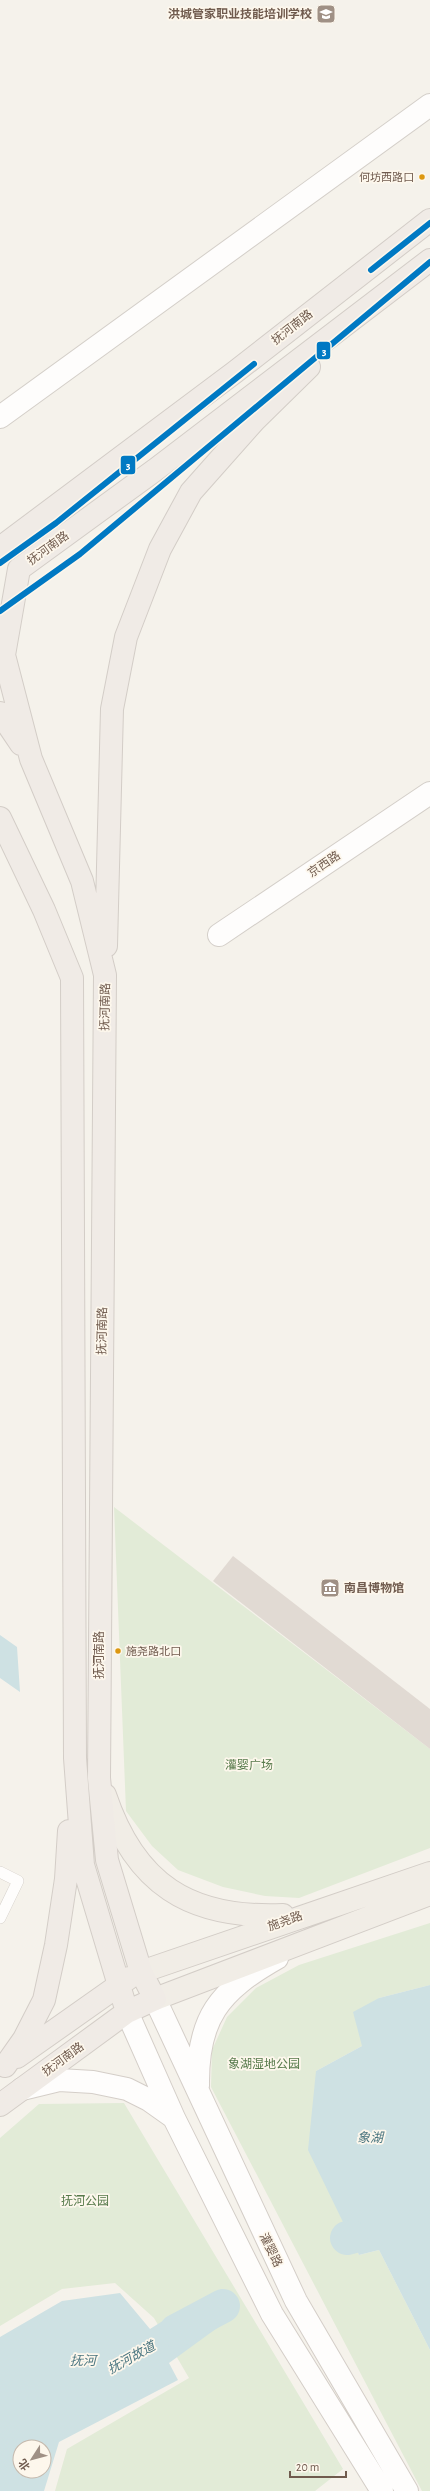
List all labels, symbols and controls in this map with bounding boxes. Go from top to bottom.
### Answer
school or university icon: 洪城管家职业技能培训学校 [315,3,337,25]
place label: 洪城管家职业技能培训学校 [168,7,312,20]
place label: 何坊西路口 [359,171,414,183]
marker: 何坊西路口 [417,172,427,182]
street label: 抚河南路 [269,307,315,347]
line badge: 3 [316,341,331,360]
text: 3 [322,346,327,357]
line badge: 3 [120,455,136,475]
text: 3 [126,460,131,471]
street label: 抚河南路 [24,528,71,567]
street label: 京西路 [305,848,342,879]
street label: 抚河南路 [98,983,111,1031]
street label: 抚河南路 [95,1307,108,1355]
museum icon: 南昌博物馆 [319,1577,341,1599]
place label: 南昌博物馆 [344,1581,404,1594]
street label: 抚河南路 [92,1631,105,1679]
place label: 施尧路北口 [126,1645,181,1657]
marker: 施尧路北口 [113,1646,123,1656]
park label: 灌婴广场 [225,1758,273,1771]
street label: 施尧路 [266,1909,304,1933]
street label: 抚河南路 [39,2039,86,2078]
park label: 象湖湿地公园 [228,2057,300,2070]
water label: 象湖 [357,2131,385,2145]
park label: 抚河公园 [61,2194,109,2207]
street label: 灌婴路 [258,2231,285,2269]
water label: 抚河故道 [105,2338,159,2377]
water label: 抚河 [70,2354,99,2368]
north arrow [12,2439,52,2479]
scale bar [290,2453,346,2479]
text: 北 [17,2457,32,2472]
text: 20 m [296,2461,319,2473]

